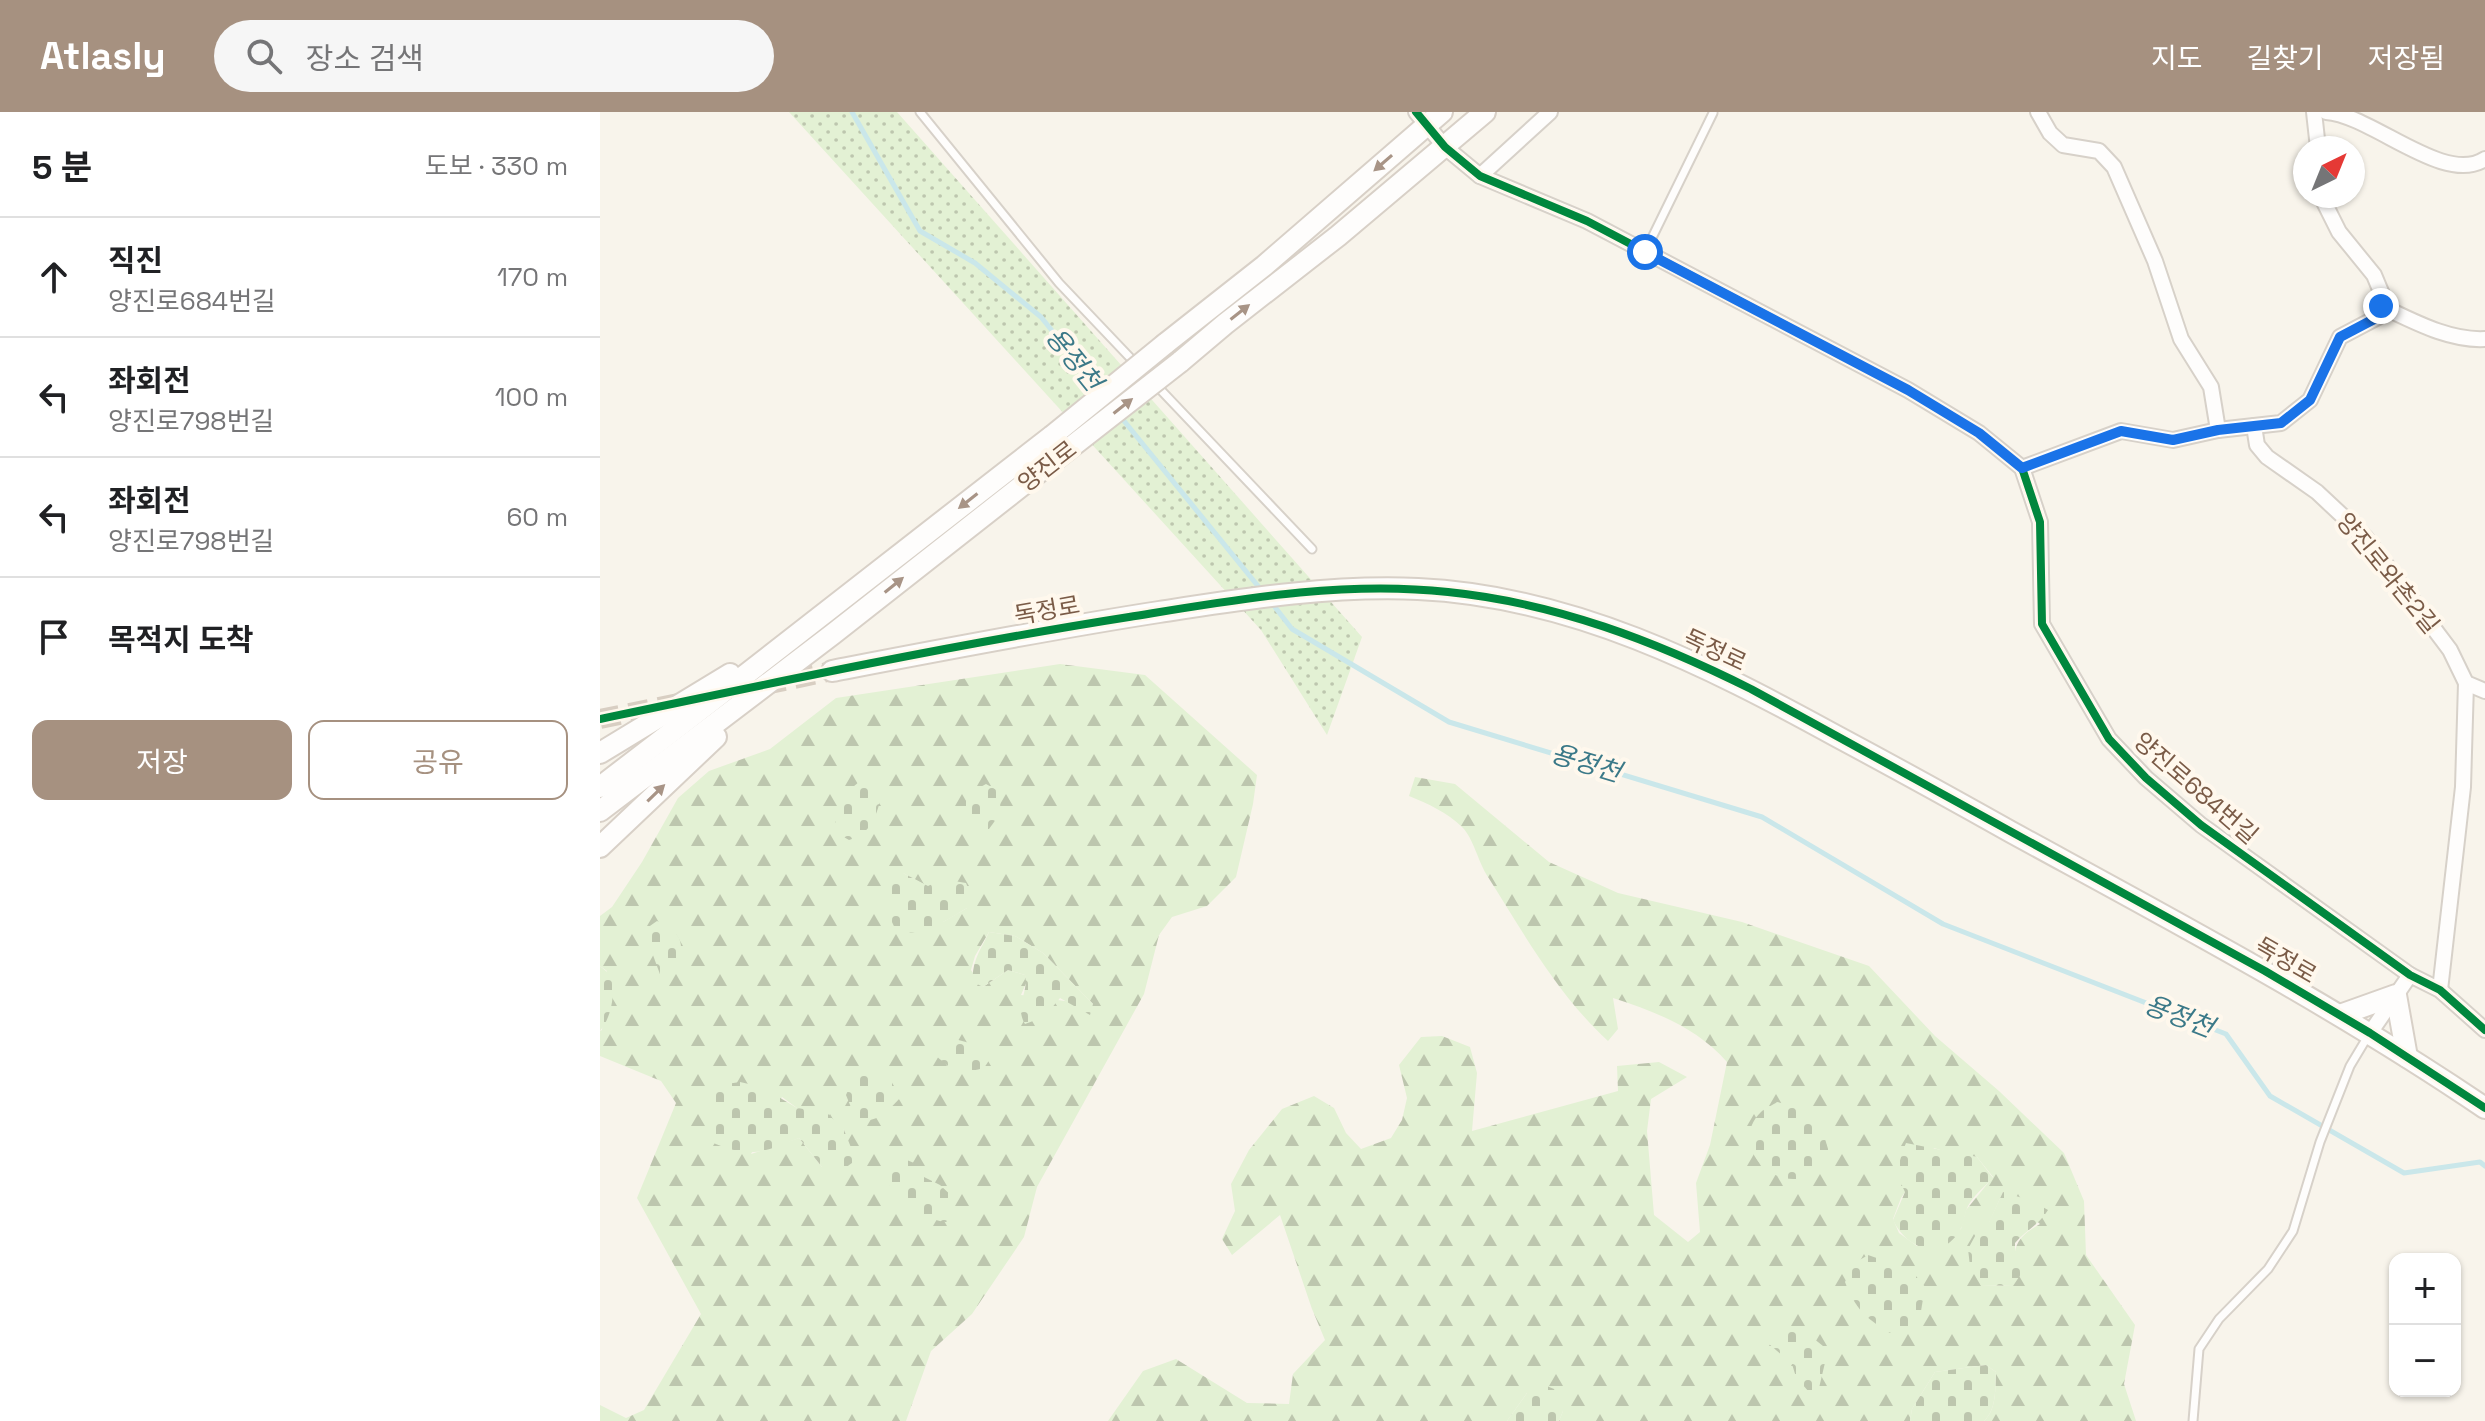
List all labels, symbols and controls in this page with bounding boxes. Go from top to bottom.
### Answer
search box [214,20,774,92]
text: Atlasly [40,32,166,80]
icon: search [242,34,286,78]
text: 장소 검색 [306,39,424,78]
text: 지도 [2151,40,2202,76]
text: 길찾기 [2246,40,2324,76]
text: 저장됨 [2368,40,2445,76]
north arrow [2293,136,2365,208]
text: 5 분 [32,146,92,189]
text: 도보 · 330 m [425,149,568,183]
one-way arrow [1373,154,1393,171]
route start [1627,234,1663,270]
text: 직진 [108,241,163,280]
icon: ahead [32,255,76,299]
text: 170 m [497,260,568,294]
text: 양진로684번길 [108,284,276,318]
route end [2363,288,2399,324]
one-way arrow [1230,304,1250,320]
water label: 용정천 [1038,320,1112,400]
text: 좌회전 [108,361,191,400]
icon: left [32,375,76,419]
text: 100 m [495,380,568,414]
one-way arrow [1113,399,1133,415]
text: 양진로798번길 [108,404,274,438]
street label: 양진로 [1011,433,1083,499]
text: 좌회전 [108,481,191,520]
one-way arrow [958,492,978,508]
icon: left [32,495,76,539]
text: 60 m [506,500,568,534]
street label: 양진로와촌2길 [2330,506,2446,640]
text: 양진로798번길 [108,524,274,558]
one-way arrow [884,578,904,594]
street label: 독정로 [1012,589,1082,631]
icon: arrive [32,615,76,659]
text: 목적지 도착 [108,620,254,659]
street label: 독정로 [1678,622,1752,678]
button: 저장 [32,720,292,800]
button: 공유 [308,720,568,800]
street label: 양진로684번길 [2127,725,2265,851]
water label: 용정천 [1547,736,1628,791]
one-way arrow [646,784,665,803]
street label: 독정로 [2250,930,2322,990]
water label: 용정천 [2139,987,2221,1046]
map controls [2389,1253,2461,1397]
button: + [2389,1253,2461,1325]
button: − [2389,1325,2461,1397]

